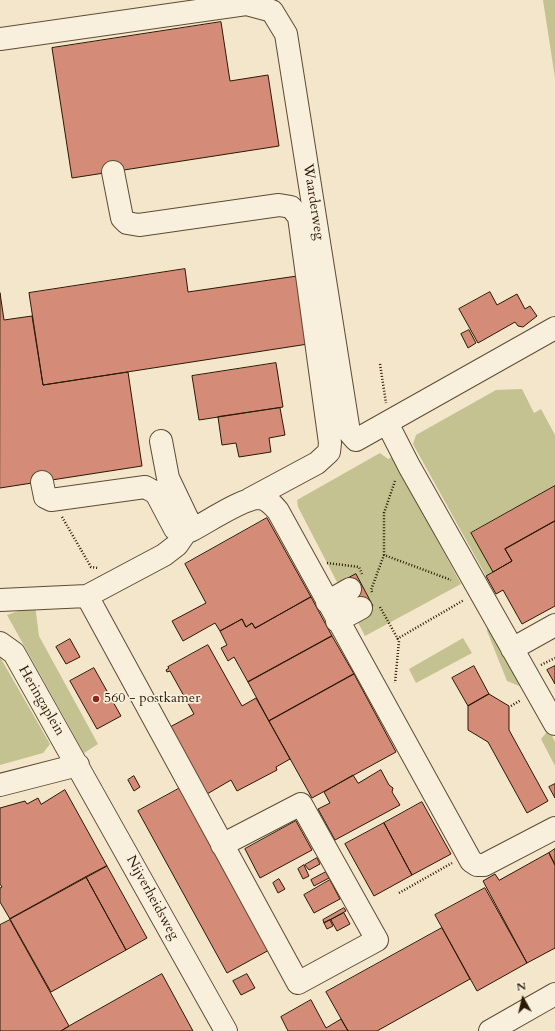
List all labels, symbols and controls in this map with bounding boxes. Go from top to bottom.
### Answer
street label: Waarderweg [299,163,327,241]
street label: Heringaplein [14,663,68,739]
place label: 560 - postkamer [104,691,200,707]
marker: 560 - postkamer [91,694,101,704]
street label: Nijverheidsweg [122,853,182,943]
north arrow [503,979,543,1019]
text: N [515,979,527,995]

